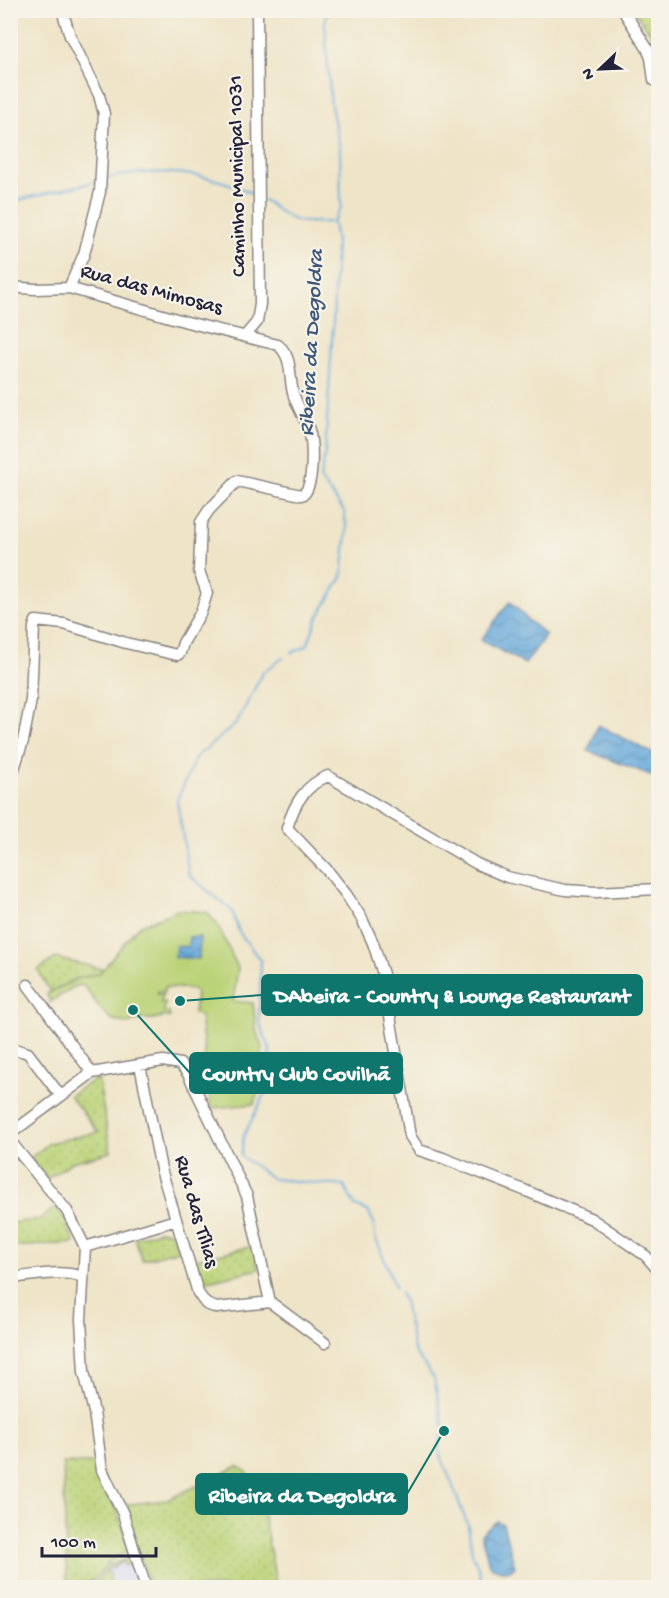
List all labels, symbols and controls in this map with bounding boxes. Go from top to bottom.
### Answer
north arrow [570,39,630,99]
text: N [578,64,600,82]
street label: Caminho Municipal 1031 [225,75,253,277]
water label: Ribeira da Degoldra [295,247,331,437]
street label: Rua das Mimosas [77,260,226,322]
callout: DAbeira - Country & Lounge Restaurant [262,975,642,1015]
text: DAbeira - Country & Lounge Restaurant [272,985,632,1011]
callout: Country Club Covilhã [190,1053,402,1093]
text: Country Club Covilhã [201,1063,392,1089]
street label: Rua das Tílias [167,1153,223,1272]
callout: Ribeira da Degoldra [196,1474,407,1514]
text: Ribeira da Degoldra [208,1485,397,1511]
scale bar [42,1520,156,1558]
text: 100 m [50,1533,96,1554]

